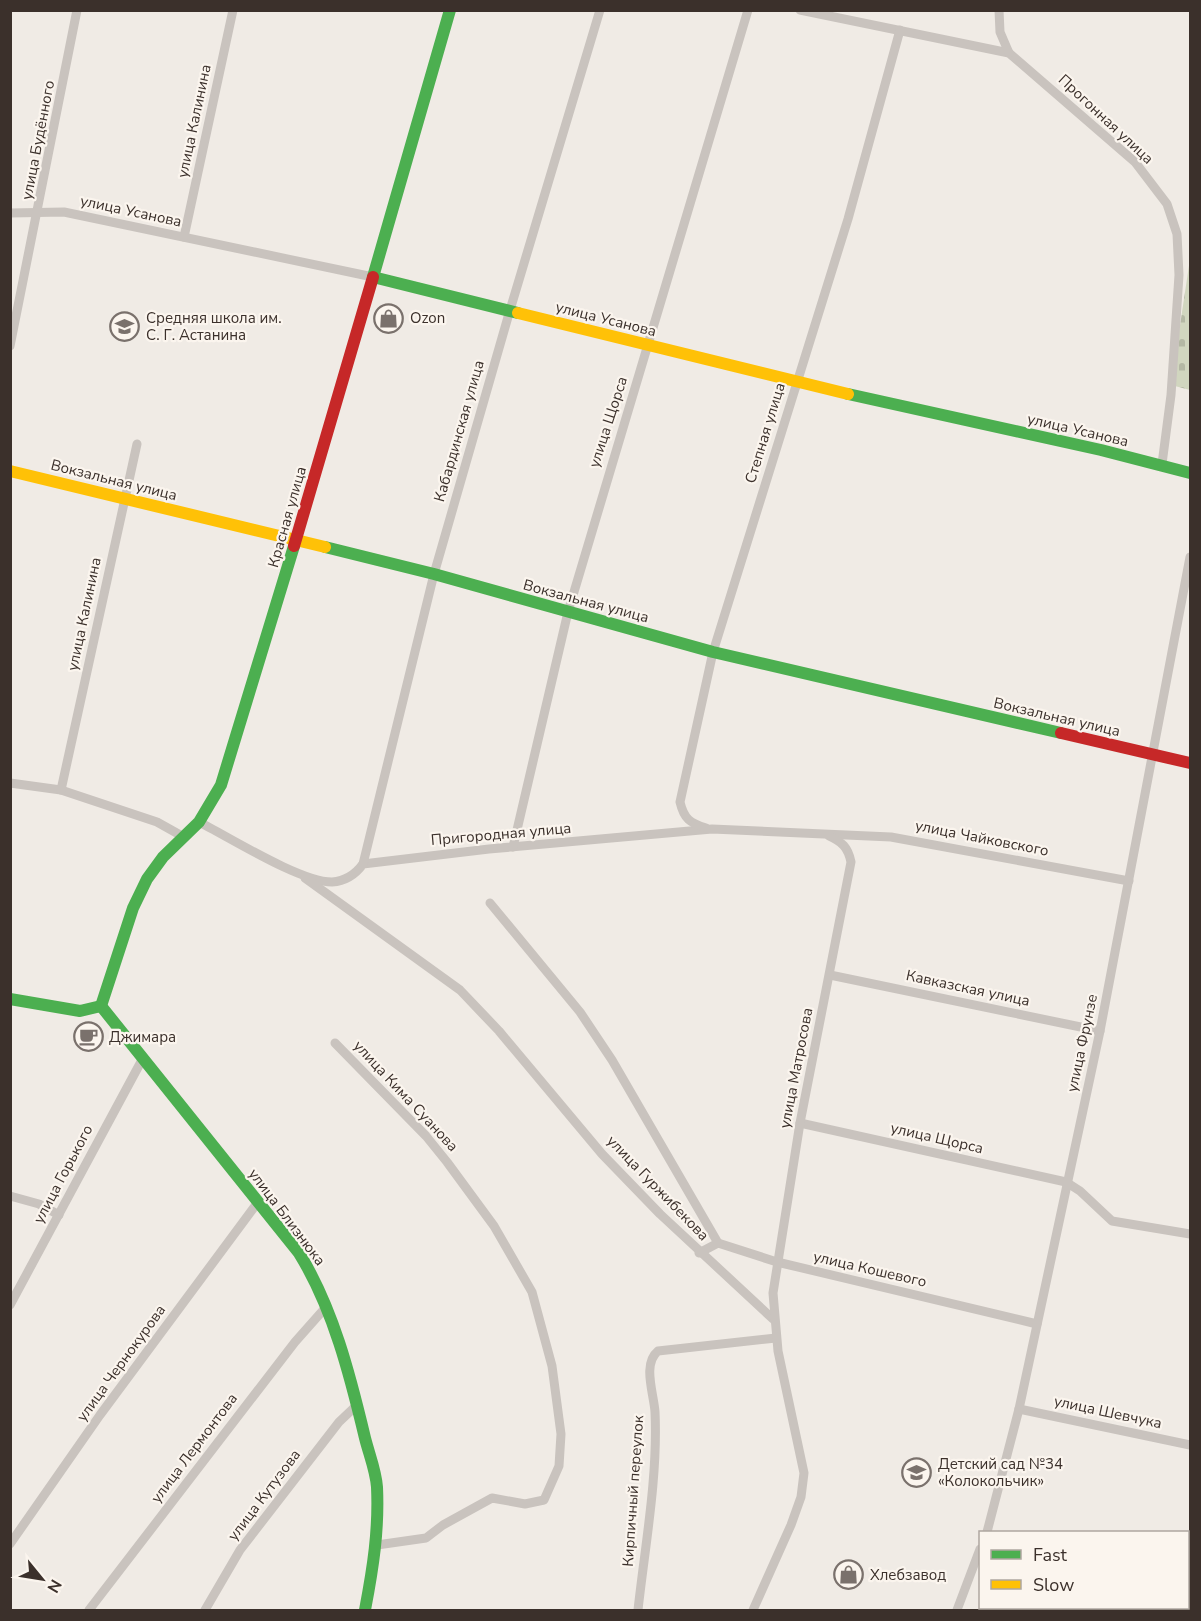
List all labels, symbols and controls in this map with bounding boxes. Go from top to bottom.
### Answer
street label: улица Калинина [172,63,216,179]
street label: Прогонная улица [1054,70,1158,168]
street label: улица Будённого [17,79,59,201]
street label: улица Усанова [78,190,184,232]
street label: улица Усанова [554,297,658,341]
shop icon: Ozon [373,302,405,334]
place label: Средняя школа им. C. Г. Астанина [146,308,282,345]
place label: Ozon [410,308,445,328]
school or university icon: Средняя школа им. C. Г. Астанина [109,311,141,343]
street label: Кабардинская улица [429,358,489,504]
street label: улица Щорса [584,374,632,470]
street label: Степная улица [740,380,790,486]
street label: улица Усанова [1025,409,1131,451]
street label: Вокзальная улица [49,455,179,505]
street label: Красная улица [263,464,311,570]
street label: улица Калинина [62,556,106,672]
street label: Вокзальная улица [521,575,651,627]
street label: Вокзальная улица [992,693,1122,741]
street label: улица Чайковского [913,815,1051,861]
street label: Пригородная улица [430,818,572,850]
street label: Кавказская улица [904,965,1032,1011]
street label: улица Фрунзе [1062,992,1102,1094]
street label: улица Матросова [774,1006,818,1130]
cafe icon: Джимара [72,1021,104,1053]
place label: Джимара [109,1027,176,1047]
street label: улица Кима Суанова [349,1036,463,1156]
street label: улица Щорса [889,1118,985,1158]
street label: улица Горького [29,1121,97,1227]
street label: улица Гуржибекова [603,1131,713,1245]
street label: улица Близнюка [244,1164,330,1270]
street label: улица Кошевого [811,1246,929,1292]
street label: улица Чернокурова [72,1301,170,1425]
street label: улица Лермонтова [146,1389,242,1507]
street label: улица Шевчука [1052,1391,1164,1433]
street label: Кирпичный переулок [618,1415,648,1567]
street label: улица Кутузова [223,1445,305,1545]
place label: Детский сад №34 «Колокольчик» [938,1454,1063,1491]
school or university icon: Детский сад №34 «Колокольчик» [901,1457,933,1489]
legend [979,1531,1189,1609]
text: Fast [1033,1543,1068,1567]
north arrow [12,1549,72,1609]
shop icon: Хлебзавод [833,1559,865,1591]
place label: Хлебзавод [870,1565,946,1585]
text: Slow [1033,1573,1074,1597]
text: N [42,1575,67,1597]

